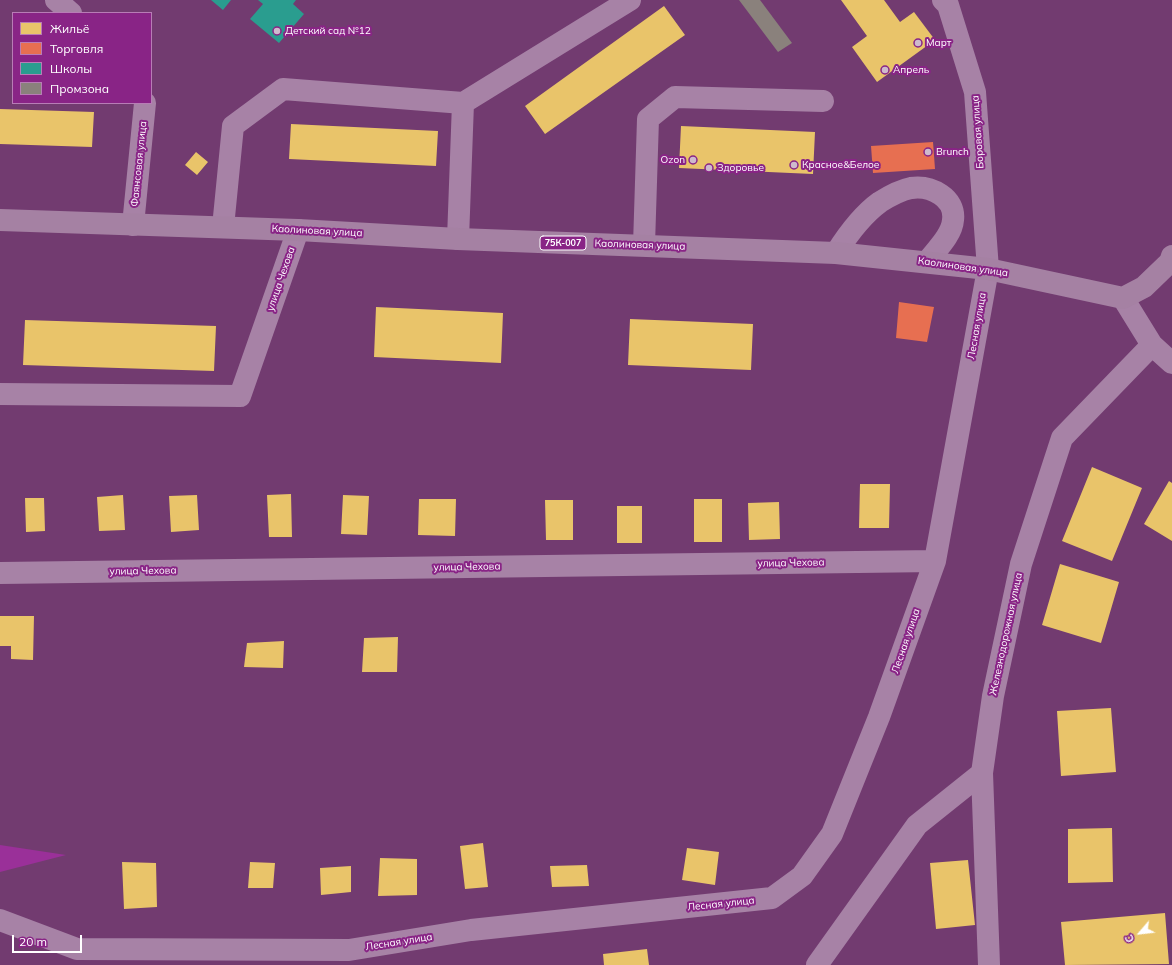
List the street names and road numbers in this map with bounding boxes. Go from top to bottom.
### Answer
street label: Боровая улица [969,95,987,169]
street label: Фаянсовая улица [129,121,149,207]
street label: Каолиновая улица [271,223,363,239]
road number: 75К-007 [540,236,586,250]
street label: Каолиновая улица [594,237,686,253]
street label: улица Чехова [264,245,298,313]
street label: Каолиновая улица [917,255,1009,279]
street label: Лесная улица [965,292,989,360]
street label: улица Чехова [757,556,825,570]
street label: улица Чехова [433,560,501,574]
street label: улица Чехова [109,564,177,578]
street label: Железнодорожная улица [987,572,1025,696]
street label: Лесная улица [889,607,923,675]
street label: Лесная улица [687,895,755,913]
street label: Лесная улица [365,931,433,953]

